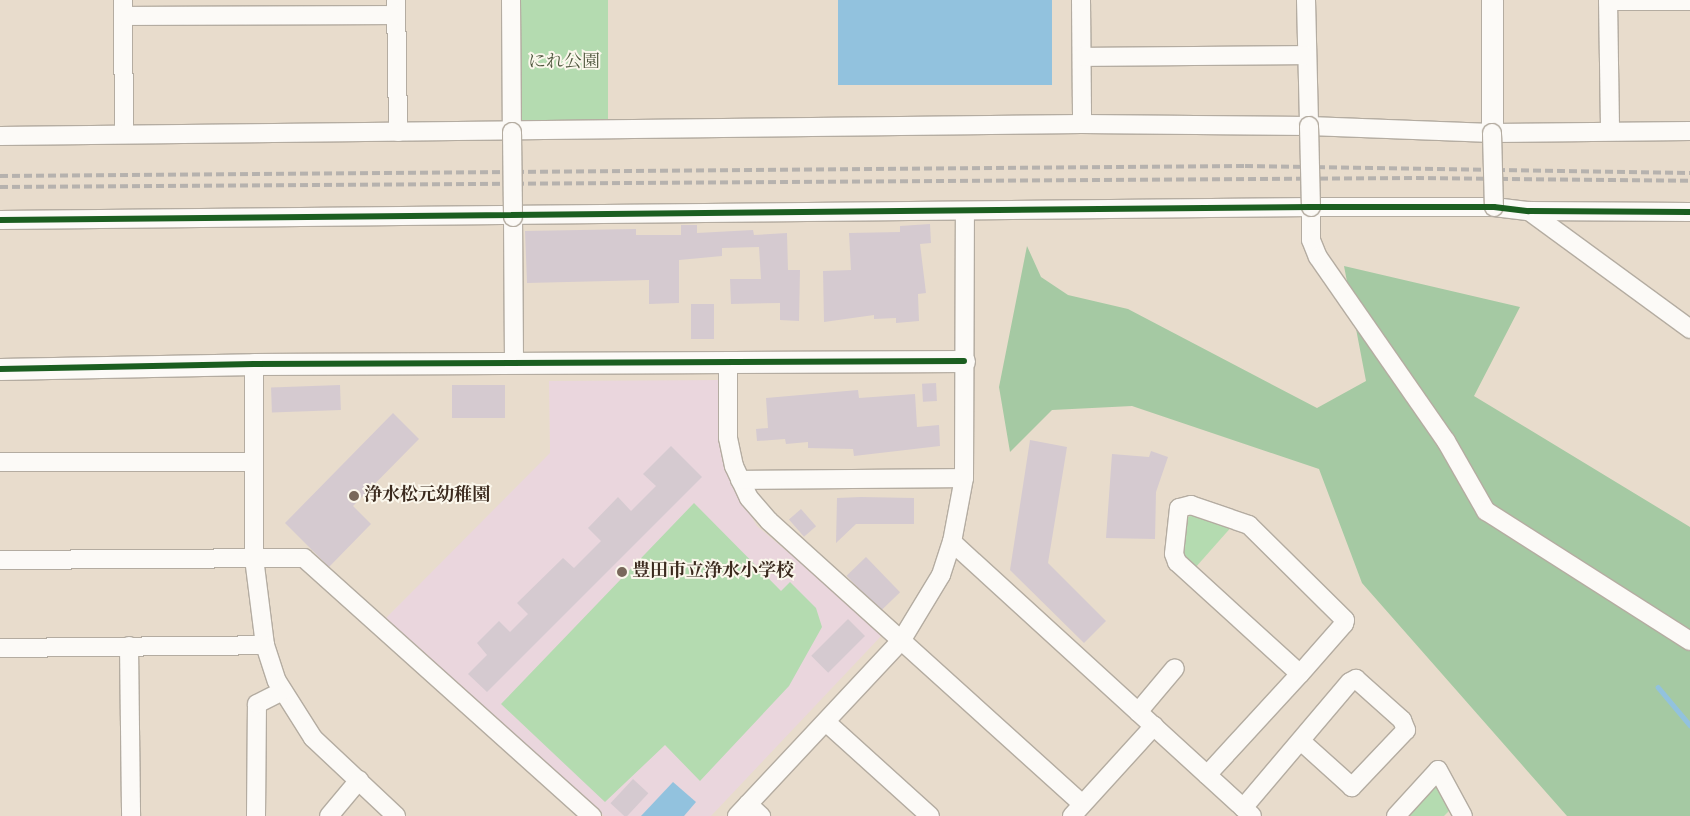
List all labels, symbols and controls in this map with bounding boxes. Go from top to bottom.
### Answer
park label: にれ公園 [528,52,600,74]
place label: 浄水松元幼稚園 [364,485,490,507]
marker: 浄水松元幼稚園 [348,490,360,502]
place label: 豊田市立浄水小学校 [632,561,794,583]
marker: 豊田市立浄水小学校 [616,566,628,578]

